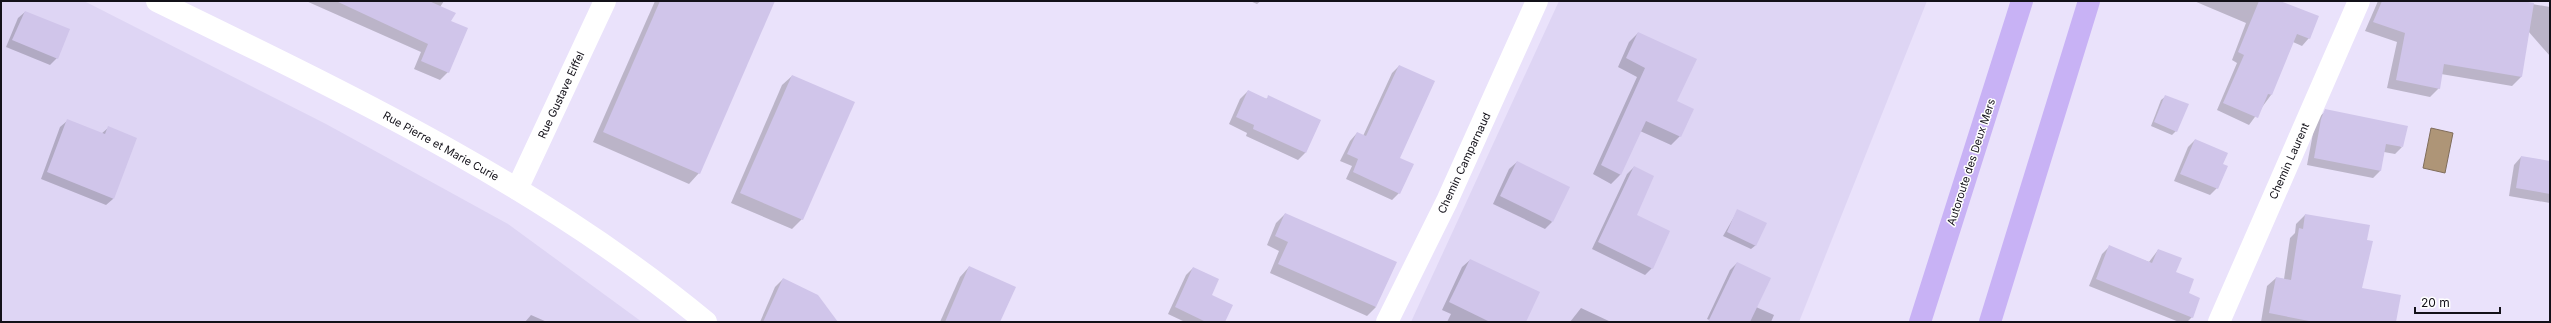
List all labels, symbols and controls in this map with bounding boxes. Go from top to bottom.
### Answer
street label: Rue Gustave Eiffel [535,49,587,141]
street label: Autoroute des Deux Mers [1944,97,1998,227]
street label: Rue Pierre et Marie Curie [380,108,502,184]
street label: Chemin Camparnaud [1434,110,1494,216]
street label: Chemin Laurent [2266,120,2312,201]
scale bar [2415,289,2500,315]
text: 20 m [2421,295,2450,310]

